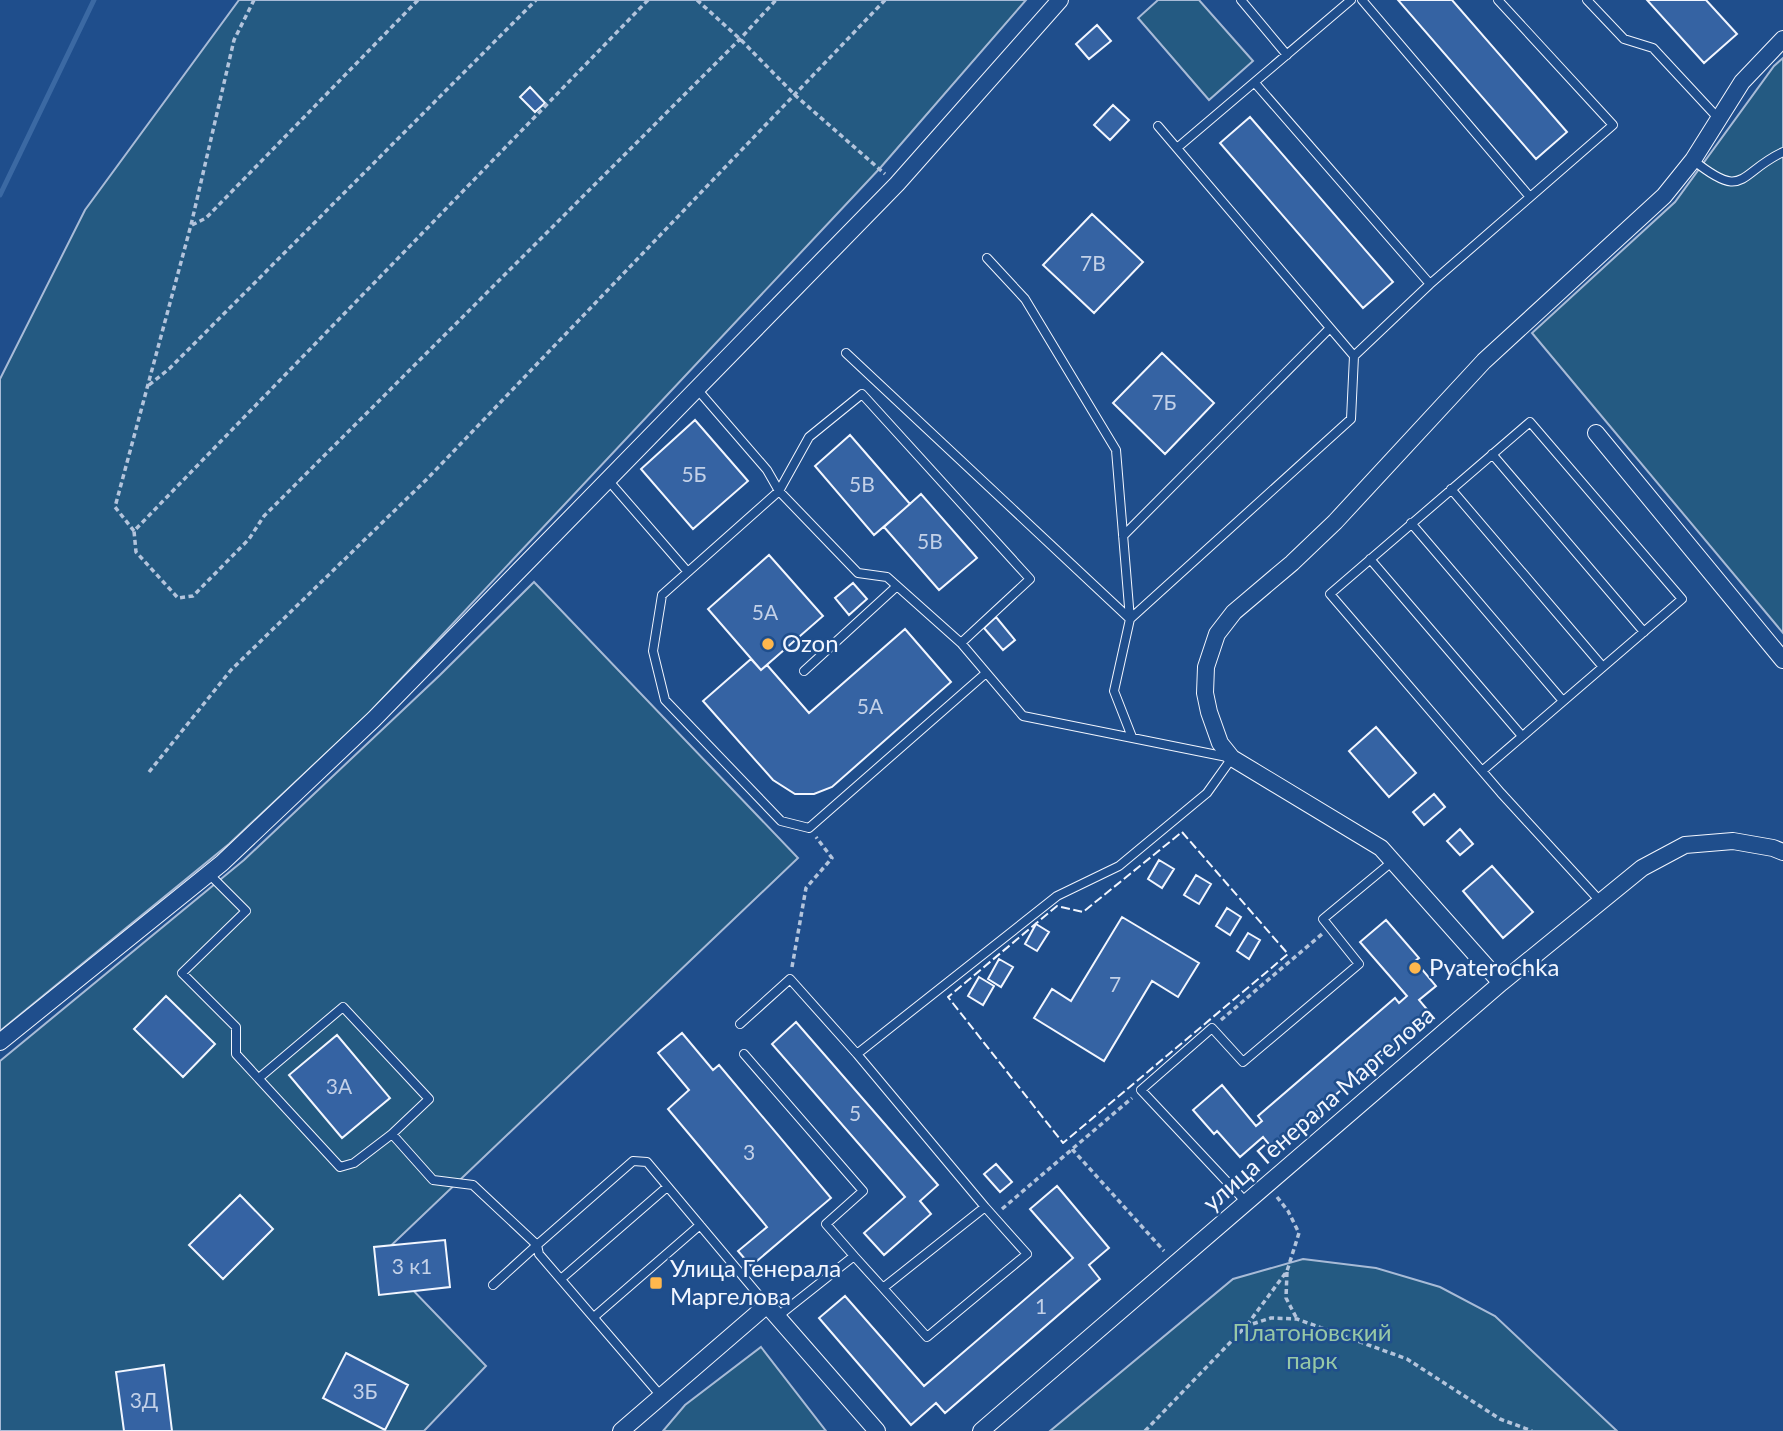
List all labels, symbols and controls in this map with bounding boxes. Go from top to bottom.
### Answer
house number: 7В [1080,250,1106,275]
house number: 7Б [1151,389,1177,414]
house number: 5Б [681,461,707,486]
house number: 5В [849,471,875,496]
house number: 5В [917,528,943,553]
house number: 5А [752,599,779,624]
place label: Ozon [782,628,839,657]
marker: Ozon [760,636,776,652]
house number: 5А [857,693,884,718]
place label: Pyaterochka [1429,952,1559,981]
marker: Pyaterochka [1407,960,1423,976]
house number: 7 [1109,971,1121,996]
street label: улица Генерала Маргелова [1196,999,1440,1216]
house number: 3А [326,1073,353,1098]
house number: 5 [849,1100,861,1125]
house number: 3 [743,1139,755,1164]
house number: 3 к1 [392,1253,432,1278]
place label: Улица Генерала Маргелова [670,1253,841,1310]
marker: Улица Генерала Маргелова [648,1275,664,1291]
house number: 1 [1035,1293,1047,1318]
park label: Платоновский парк [1233,1317,1391,1374]
house number: 3Б [352,1378,378,1403]
house number: 3Д [130,1387,158,1412]

